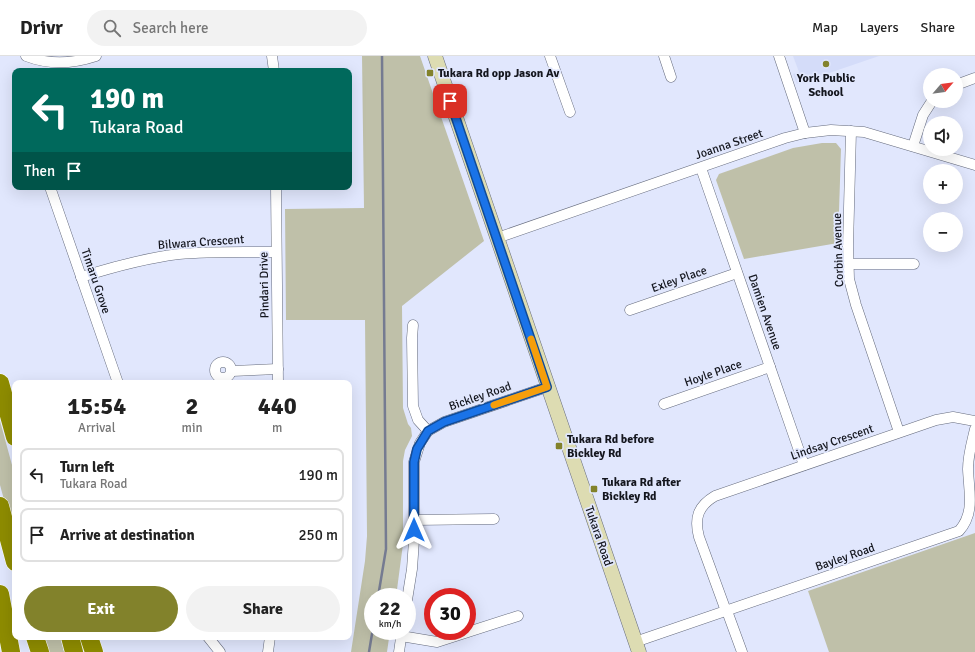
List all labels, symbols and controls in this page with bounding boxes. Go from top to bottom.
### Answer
search box [87,10,367,46]
text: Drivr [20,16,63,40]
icon: search [101,17,123,39]
text: Search here [133,19,208,37]
text: Map [812,19,838,36]
text: Layers [860,19,899,36]
text: Share [921,19,955,36]
marker: York Public School [821,59,831,69]
place label: Tukara Rd opp Jason Av [438,66,559,81]
marker: Tukara Rd opp Jason Av [425,68,435,78]
north arrow [923,68,963,108]
map controls [923,68,963,252]
place label: York Public School [796,71,856,100]
text: 190 m [90,82,164,116]
icon: left [24,84,76,136]
pin [433,84,467,118]
icon: arrive [439,90,461,112]
text: Tukara Road [90,116,183,138]
button: sound [923,116,963,156]
street label: Joanna Street [693,126,765,163]
icon: arrive [63,160,85,182]
text: Then [24,162,55,180]
button: + [923,164,963,204]
button: − [923,212,963,252]
street label: Corbin Avenue [830,213,847,287]
street label: Bilwara Crescent [157,232,245,253]
street label: Timaru Grove [77,247,114,316]
street label: Pindari Drive [256,252,273,318]
street label: Exley Place [649,263,709,296]
street label: Damien Avenue [745,272,785,352]
street label: Hoyle Place [682,357,744,390]
street label: Bickley Road [447,379,513,414]
text: 15:54 [67,391,126,421]
text: 2 [186,391,198,421]
text: 440 [258,391,297,421]
text: Arrival [78,420,115,436]
text: min [182,420,203,436]
text: m [272,420,282,436]
street label: Lindsay Crescent [789,421,876,464]
place label: Tukara Rd before Bickley Rd [567,432,654,461]
marker: Tukara Rd before Bickley Rd [554,441,564,451]
text: Turn left [60,458,114,476]
icon: left [26,464,48,486]
text: 190 m [298,466,338,484]
place label: Tukara Rd after Bickley Rd [602,475,681,504]
text: Tukara Road [60,476,128,492]
marker: Tukara Rd after Bickley Rd [589,484,599,494]
street label: Tukara Road [581,504,616,568]
position arrow [393,509,435,551]
icon: arrive [26,524,48,546]
text: Arrive at destination [60,526,195,544]
text: 250 m [298,526,338,544]
street label: Bayley Road [813,540,877,575]
button: Exit [24,586,178,632]
button: Share [186,586,340,632]
speed limit sign: 30 [424,588,476,640]
text: 22 [379,596,401,621]
text: km/h [379,618,401,630]

